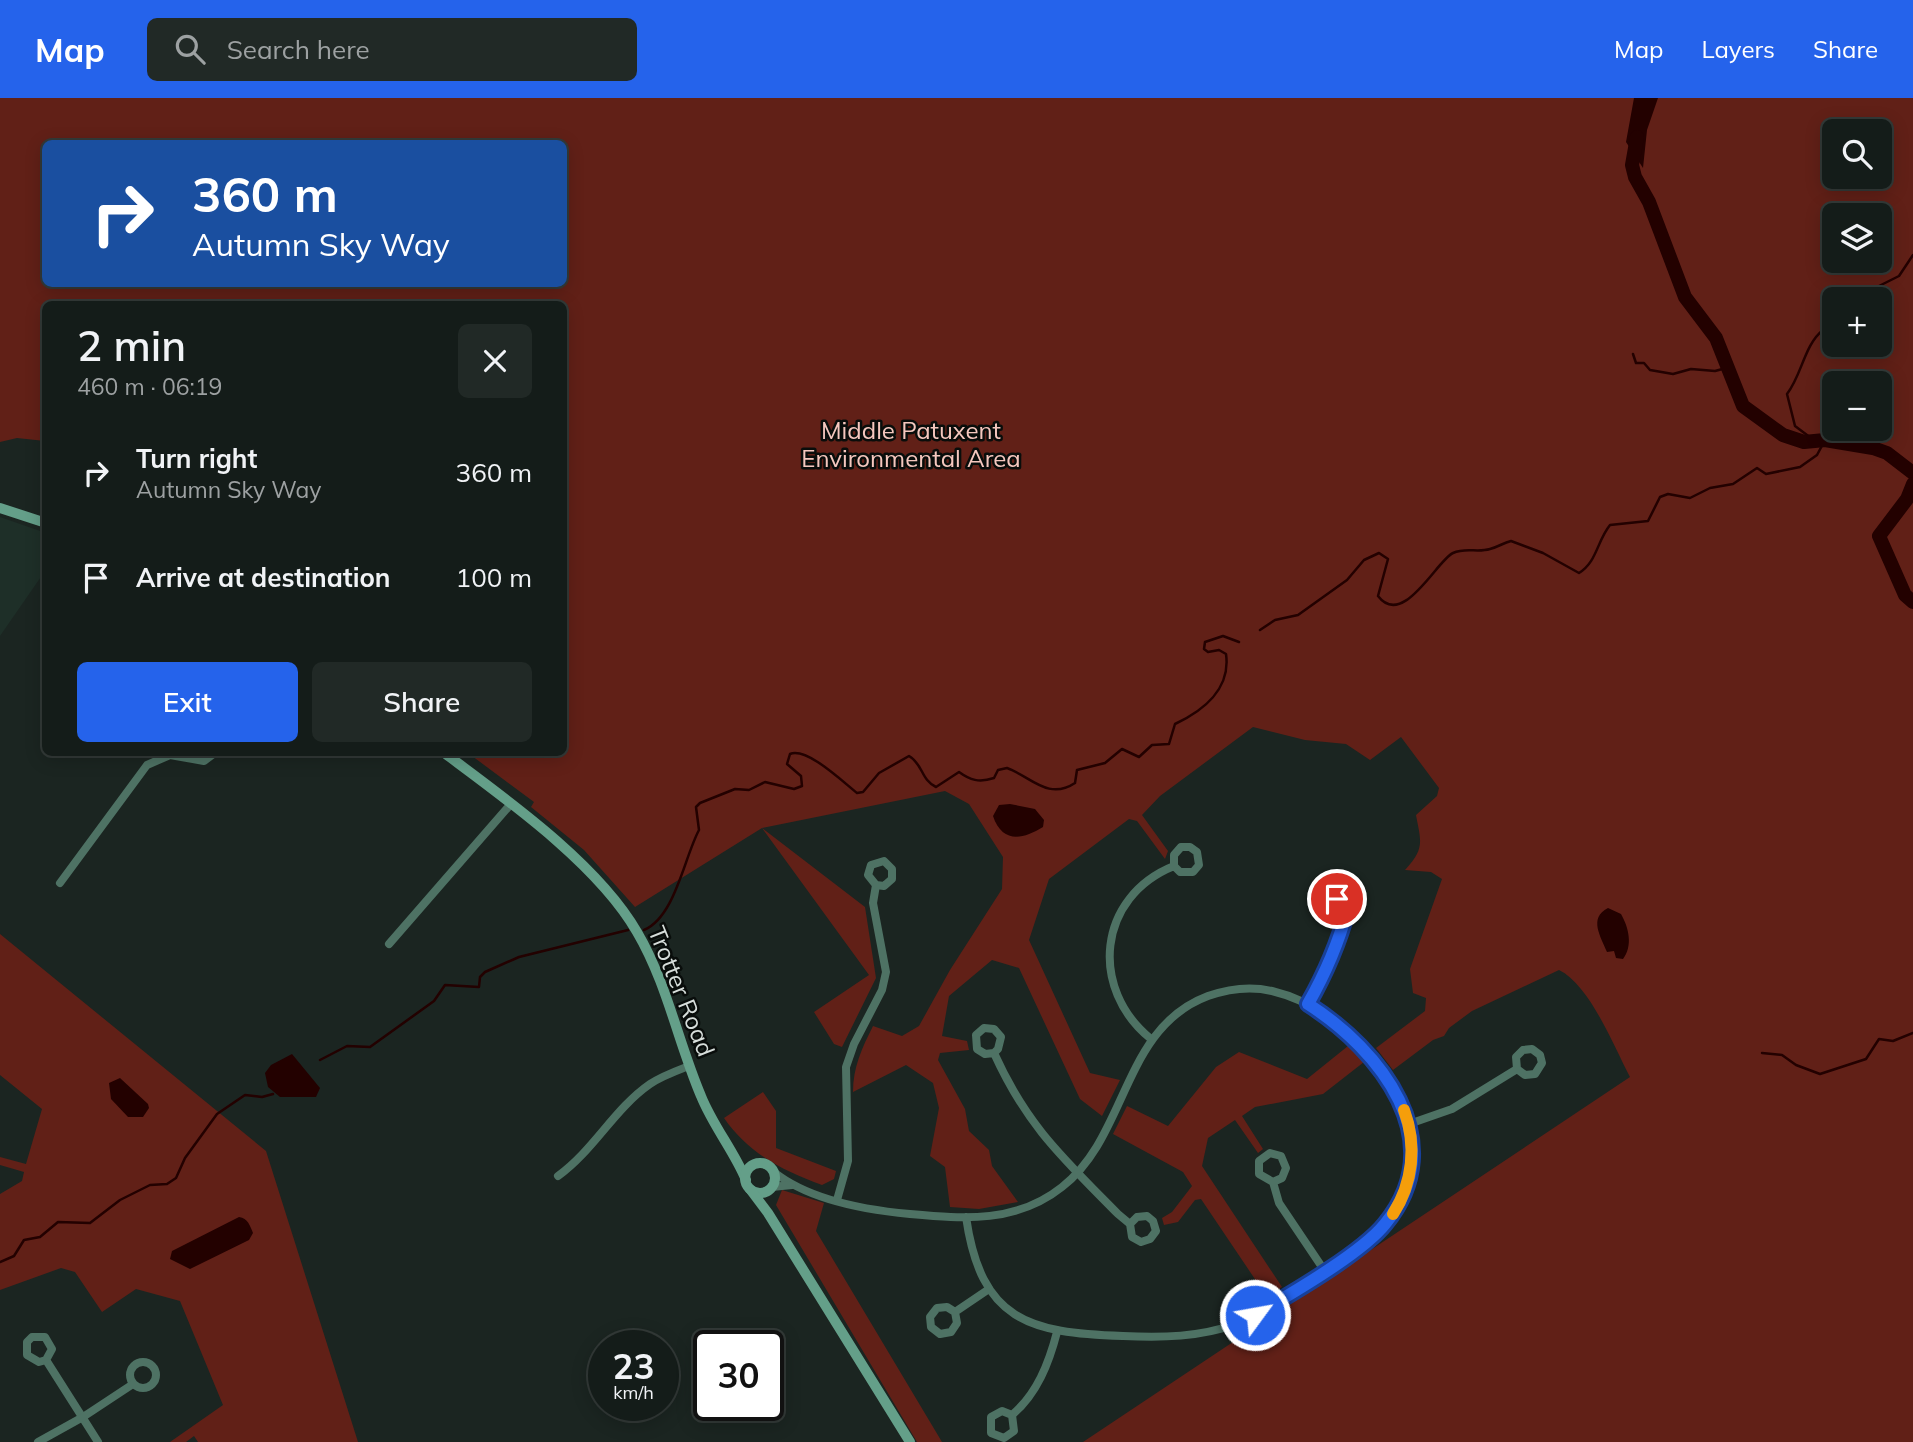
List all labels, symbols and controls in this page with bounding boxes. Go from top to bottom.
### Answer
search box [147,18,637,81]
text: Map [35,29,105,70]
icon: search [171,30,209,68]
text: Search here [227,33,370,66]
text: Map [1614,34,1663,64]
text: Layers [1701,34,1775,64]
text: Share [1813,34,1878,64]
map controls [1822,119,1892,441]
button: search [1822,119,1892,189]
text: 360 m [192,163,338,224]
icon: right [77,168,168,259]
button: layers [1822,203,1892,273]
text: Autumn Sky Way [192,224,450,264]
button: + [1822,287,1892,357]
text: 2 min [77,319,186,372]
button: close [458,324,532,398]
button: − [1822,371,1892,441]
text: 460 m · 06:19 [77,372,222,401]
park label: Middle Patuxent Environmental Area [801,415,1021,473]
text: Turn right [136,442,257,475]
icon: right [77,454,115,492]
text: 360 m [456,456,532,489]
text: Autumn Sky Way [136,475,321,504]
icon: arrive [77,559,115,597]
text: Arrive at destination [136,561,391,594]
text: 100 m [456,561,532,594]
button: Exit [77,662,298,742]
button: Share [312,662,532,742]
pin [1307,869,1367,929]
icon: arrive [1318,880,1356,918]
street label: Trotter Road [642,921,722,1061]
position arrow [1218,1278,1292,1352]
speed limit sign: 30 [693,1330,784,1421]
text: 23 [612,1344,655,1388]
text: km/h [613,1381,654,1404]

